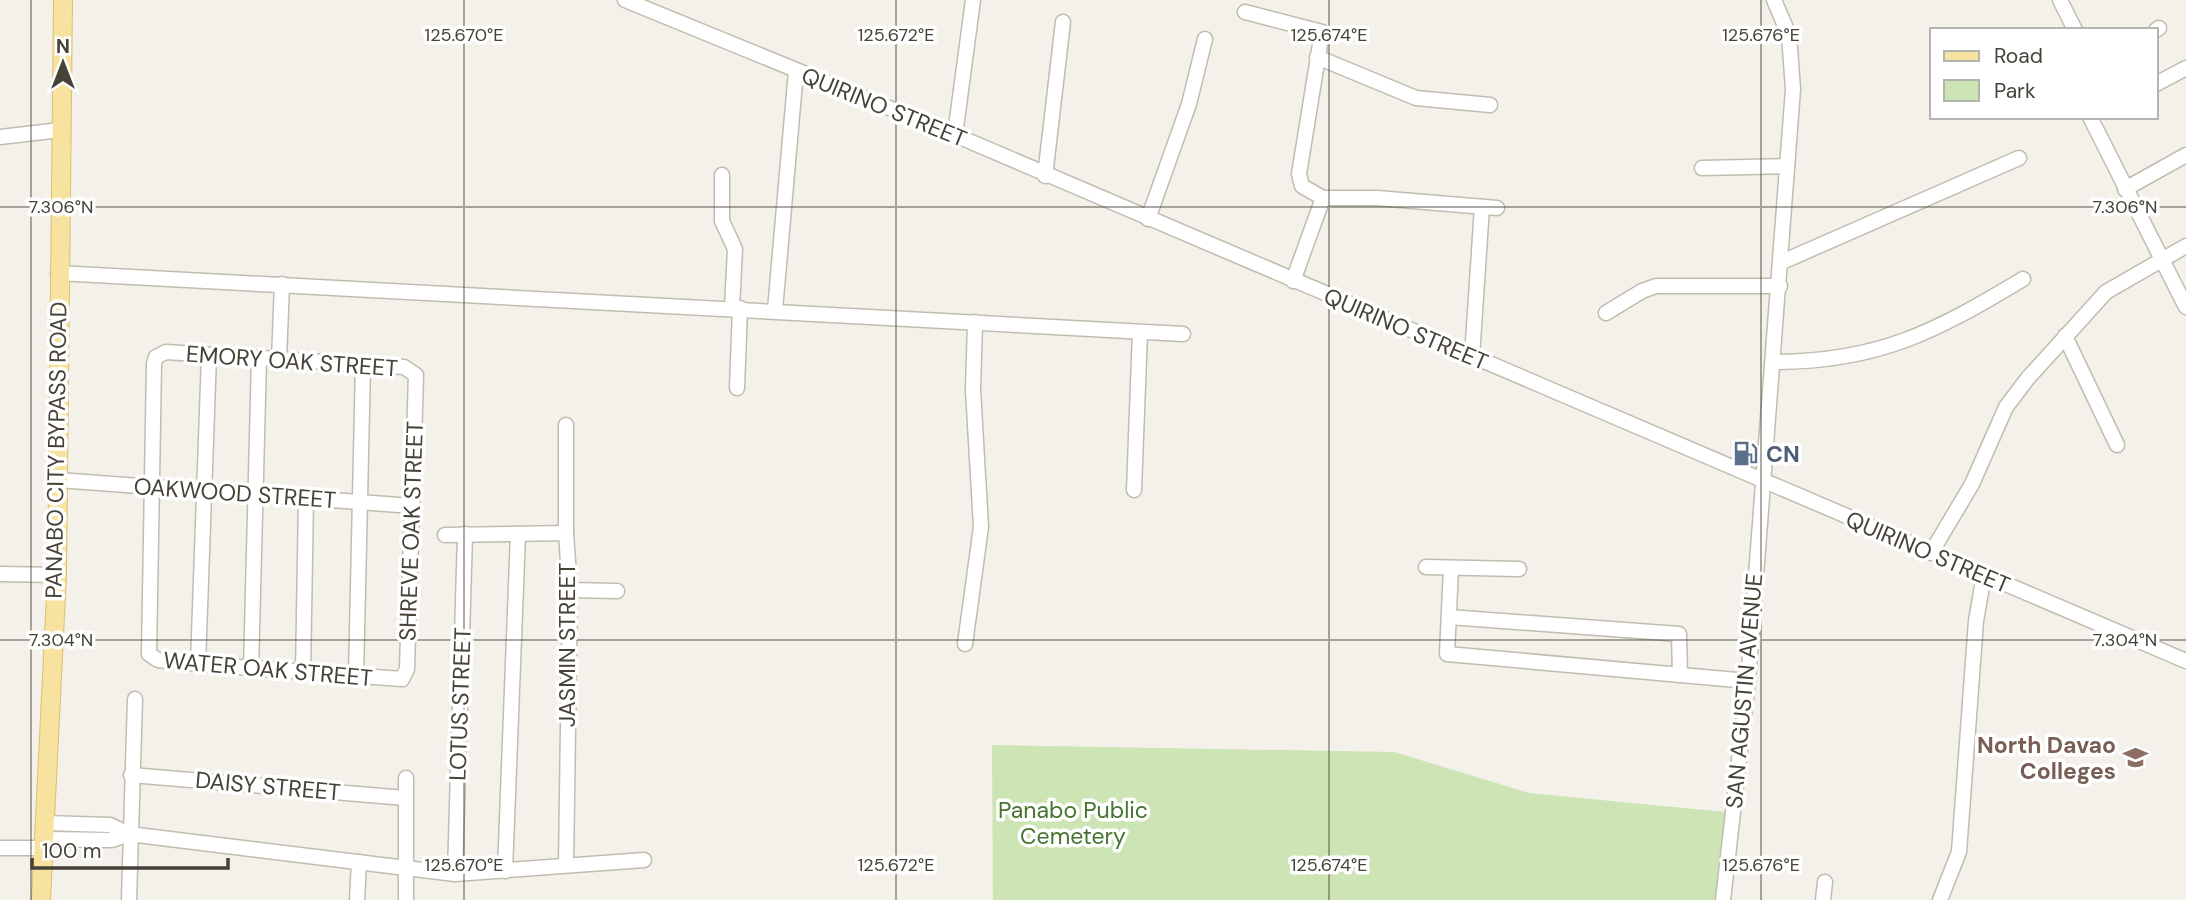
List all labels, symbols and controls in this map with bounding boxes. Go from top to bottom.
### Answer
text: 125.670°E [425,23,503,47]
text: 125.672°E [858,23,934,47]
text: 125.674°E [1291,23,1367,47]
text: 125.676°E [1722,23,1800,47]
north arrow [28,28,98,98]
legend [1930,28,2158,119]
text: N [56,34,70,59]
text: Road [1994,42,2043,70]
street label: QUIRINO STREET [797,60,971,154]
text: Park [1994,77,2036,105]
text: 7.306°N [29,195,93,219]
text: 7.306°N [2093,195,2157,219]
street label: QUIRINO STREET [1319,281,1493,377]
street label: PANABO CITY BYPASS ROAD [38,301,74,599]
street label: EMORY OAK STREET [185,339,399,383]
street label: SHREVE OAK STREET [392,420,430,641]
place label: CN [1766,439,1800,469]
fuel station icon: CN [1732,440,1760,468]
street label: OAKWOOD STREET [133,471,337,515]
street label: QUIRINO STREET [1841,504,2015,600]
street label: JASMIN STREET [552,563,582,727]
street label: SAN AGUSTIN AVENUE [1719,572,1769,810]
street label: LOTUS STREET [442,627,478,781]
text: 7.304°N [29,628,93,652]
text: 7.304°N [2093,628,2157,652]
street label: WATER OAK STREET [162,645,374,693]
place label: North Davao Colleges [1977,730,2116,786]
school or university icon: North Davao Colleges [2122,744,2150,772]
street label: DAISY STREET [194,765,342,807]
park label: Panabo Public Cemetery [998,795,1148,851]
scale bar [32,827,228,871]
text: 100 m [42,837,102,865]
text: 125.670°E [425,853,503,877]
text: 125.672°E [858,853,934,877]
text: 125.674°E [1291,853,1367,877]
text: 125.676°E [1722,853,1800,877]

